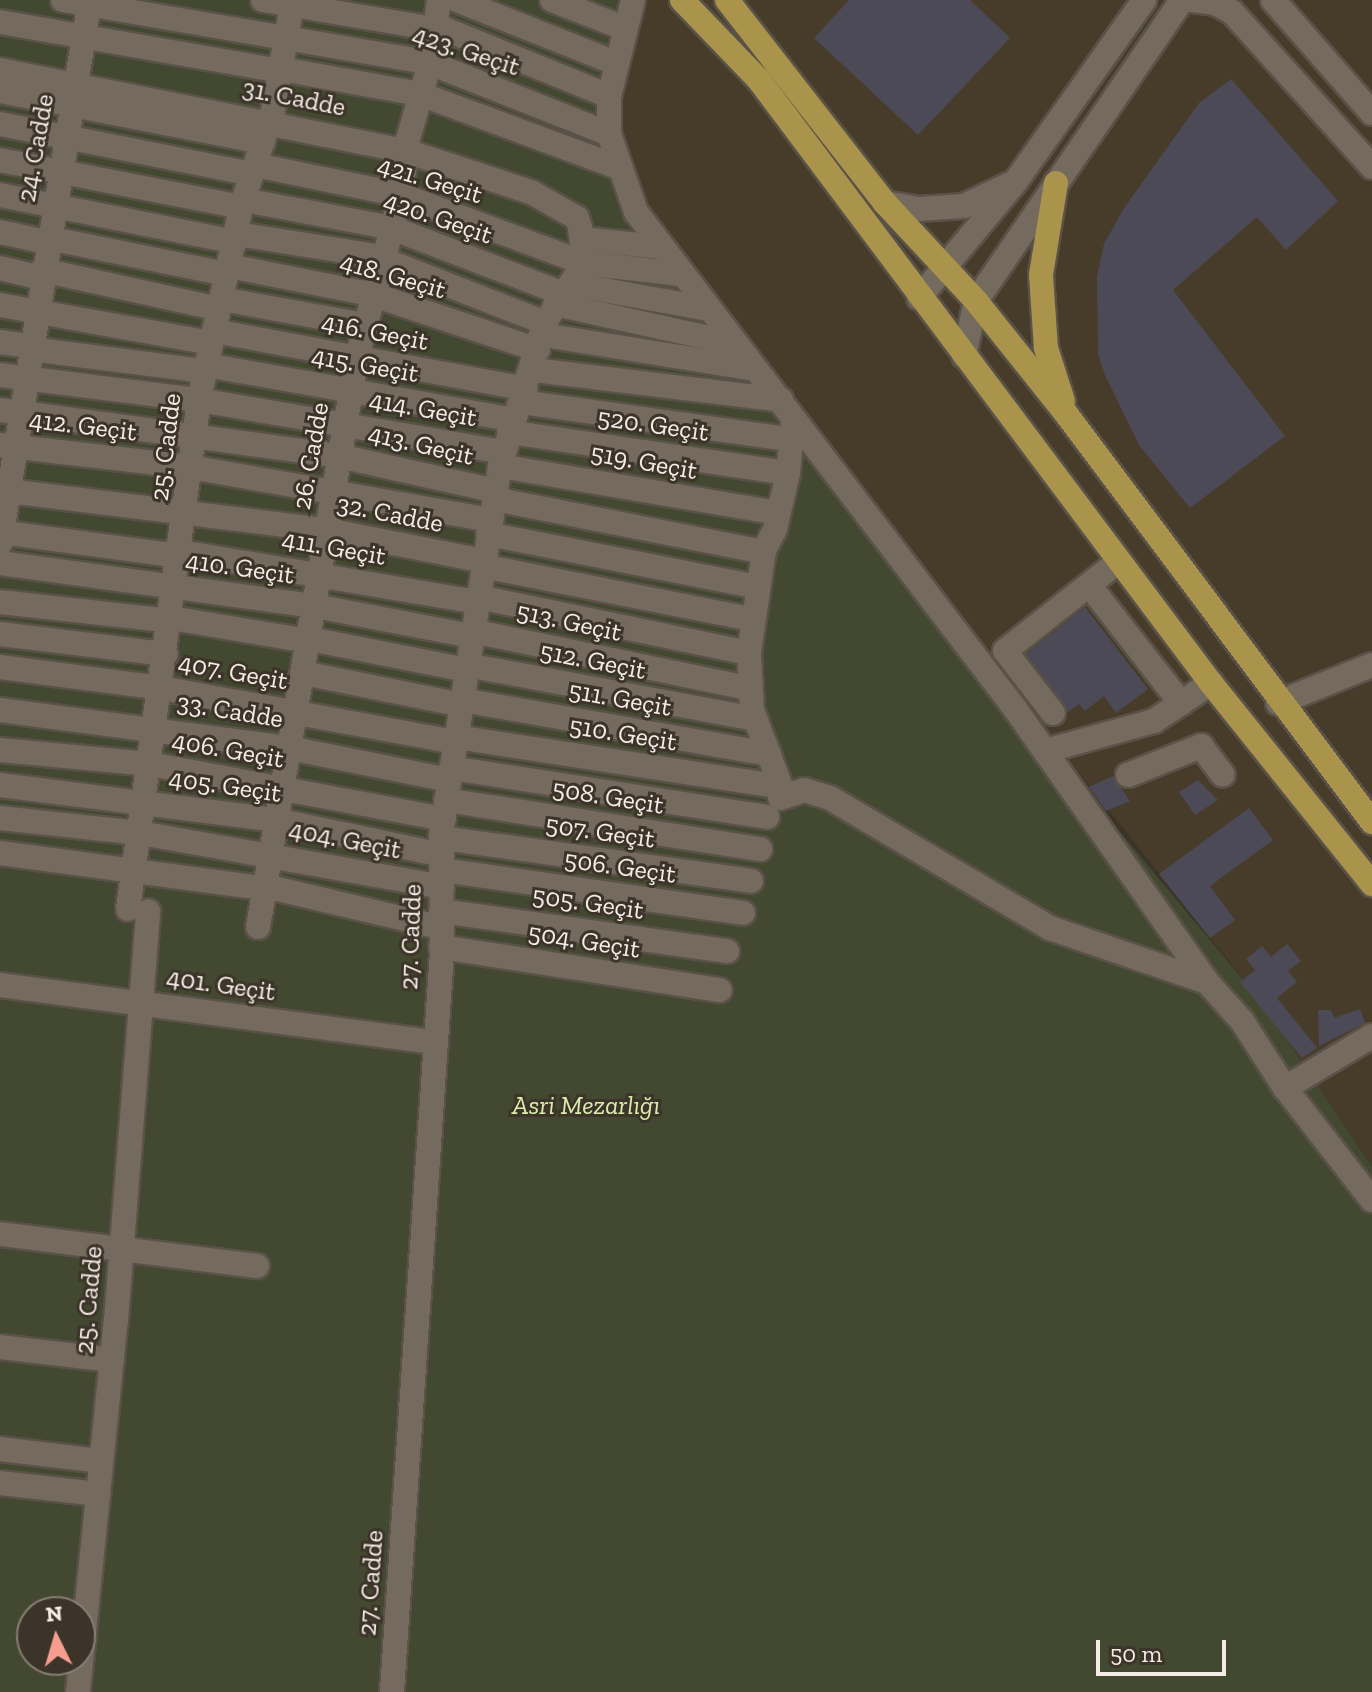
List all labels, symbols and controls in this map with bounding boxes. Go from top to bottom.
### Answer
street label: 423. Geçit [409,19,523,83]
street label: 31. Cadde [240,73,348,123]
street label: 24. Cadde [11,92,61,204]
street label: 421. Geçit [374,149,486,211]
street label: 420. Geçit [380,185,496,251]
street label: 418. Geçit [337,246,449,306]
street label: 416. Geçit [319,306,431,358]
street label: 415. Geçit [309,340,421,390]
street label: 414. Geçit [367,384,479,434]
street label: 25. Cadde [144,391,188,503]
street label: 26. Cadde [286,400,336,512]
street label: 520. Geçit [595,402,711,448]
street label: 412. Geçit [28,404,138,448]
street label: 413. Geçit [365,418,477,472]
street label: 519. Geçit [588,437,700,487]
street label: 32. Cadde [334,488,446,540]
street label: 411. Geçit [280,524,388,572]
street label: 410. Geçit [184,545,296,591]
street label: 513. Geçit [514,596,624,648]
street label: 512. Geçit [537,635,649,687]
street label: 407. Geçit [176,647,290,697]
street label: 511. Geçit [566,675,674,723]
street label: 33. Cadde [175,687,285,735]
street label: 510. Geçit [567,710,679,758]
street label: 406. Geçit [170,725,286,775]
street label: 405. Geçit [167,763,283,809]
street label: 508. Geçit [550,773,666,821]
street label: 507. Geçit [543,809,657,855]
street label: 404. Geçit [286,814,404,866]
street label: 506. Geçit [562,844,678,890]
street label: 505. Geçit [530,880,646,926]
street label: 27. Cadde [394,884,428,990]
street label: 504. Geçit [526,917,642,965]
street label: 401. Geçit [165,962,277,1008]
park label: Asri Mezarlığı [512,1090,660,1122]
street label: 25. Cadde [69,1245,109,1355]
street label: 27. Cadde [352,1529,390,1637]
north arrow [16,1596,96,1676]
text: N [45,1599,64,1628]
scale bar [1100,1624,1230,1674]
text: 50 m [1110,1639,1162,1668]

